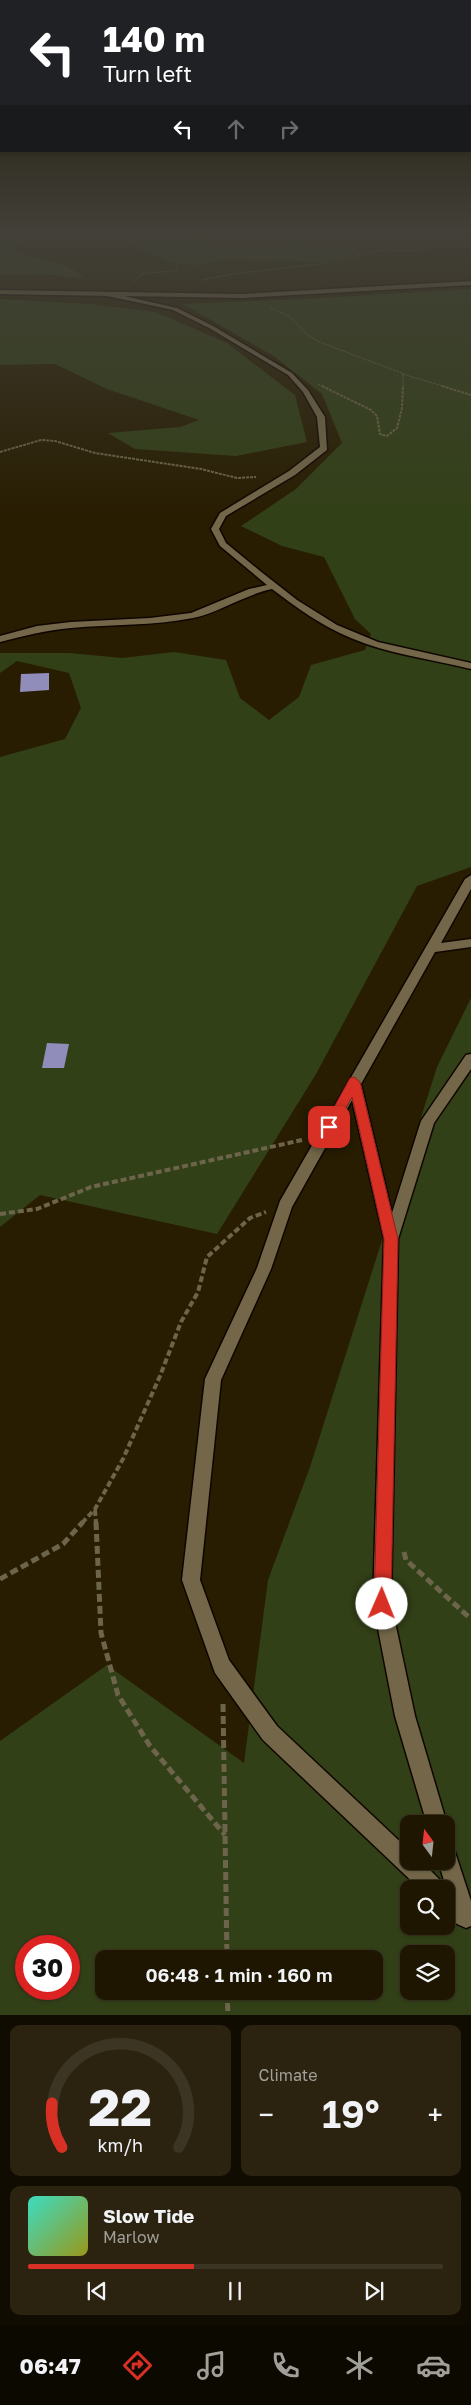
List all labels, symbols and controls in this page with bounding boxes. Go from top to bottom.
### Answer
text: 140 m [103,18,205,60]
icon: left [20,20,85,85]
text: Turn left [103,60,192,87]
icon: left [169,115,197,143]
icon: ahead [222,115,250,143]
icon: right [275,115,303,143]
pin [308,1106,350,1148]
icon: arrive [315,1113,343,1141]
position arrow [355,1577,407,1629]
north arrow [400,1815,455,1870]
map controls [400,1815,455,2000]
button: search [400,1880,455,1935]
speed limit sign: 30 [15,1935,80,2000]
button: layers [400,1945,455,2000]
text: 06:48 · 1 min · 160 m [145,1963,333,1986]
text: Climate [259,2065,318,2085]
text: 22 [89,2075,152,2137]
text: 19° [322,2091,380,2136]
text: − [259,2098,274,2131]
text: + [428,2098,443,2131]
text: km/h [98,2134,143,2156]
text: Slow Tide [103,2204,194,2227]
text: Marlow [103,2227,159,2247]
icon: previous [83,2277,111,2305]
icon: pause [221,2277,249,2305]
icon: next [360,2277,388,2305]
icon: directions [120,2348,155,2383]
icon: music [194,2348,229,2383]
icon: phone [268,2348,303,2383]
icon: climate [342,2348,377,2383]
icon: car [416,2348,451,2383]
text: 06:47 [20,2352,81,2379]

